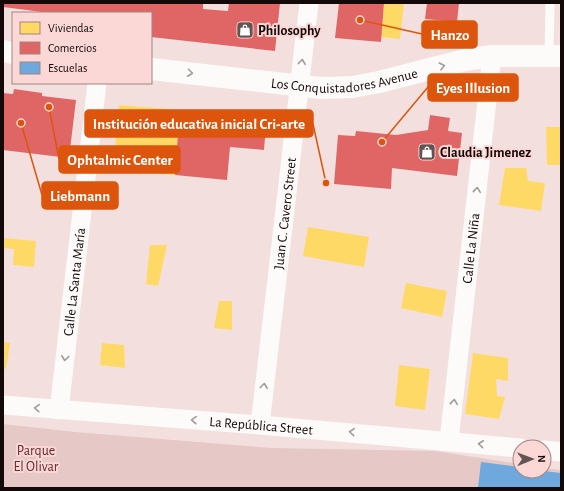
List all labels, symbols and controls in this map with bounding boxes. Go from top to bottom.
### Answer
legend [12,12,152,84]
shop icon: Philosophy [235,20,255,40]
callout: Hanzo [422,21,477,48]
text: Viviendas [48,22,94,34]
place label: Philosophy [258,24,321,38]
text: Hanzo [431,28,469,43]
text: Comercios [48,42,97,54]
one-way arrow [297,59,306,65]
text: Escuelas [48,62,87,74]
one-way arrow [439,62,446,71]
street label: Los Conquistadores Avenue [270,66,419,96]
one-way arrow [187,69,193,78]
callout: Eyes Illusion [428,74,518,101]
text: Eyes Illusion [436,81,510,96]
callout: Institución educativa inicial Cri-arte [85,110,313,137]
text: Institución educativa inicial Cri-arte [93,117,305,132]
shop icon: Claudia Jimenez [417,142,437,162]
callout: Ophtalmic Center [59,146,180,173]
place label: Claudia Jimenez [440,146,531,160]
text: Ophtalmic Center [67,153,174,168]
street label: Juan C. Cavero Street [272,156,299,270]
callout: Liebmann [42,182,118,209]
one-way arrow [473,187,482,193]
text: Liebmann [50,189,110,204]
street label: Calle La Niña [461,212,482,284]
street label: Calle La Santa María [62,227,88,337]
one-way arrow [61,355,70,361]
one-way arrow [260,383,269,389]
one-way arrow [449,399,458,405]
one-way arrow [34,404,40,413]
one-way arrow [191,415,197,424]
street label: La República Street [209,415,314,438]
one-way arrow [349,428,355,437]
north arrow [512,439,552,479]
one-way arrow [478,440,484,449]
park label: Parque El Olivar [14,444,59,474]
text: N [536,455,547,463]

